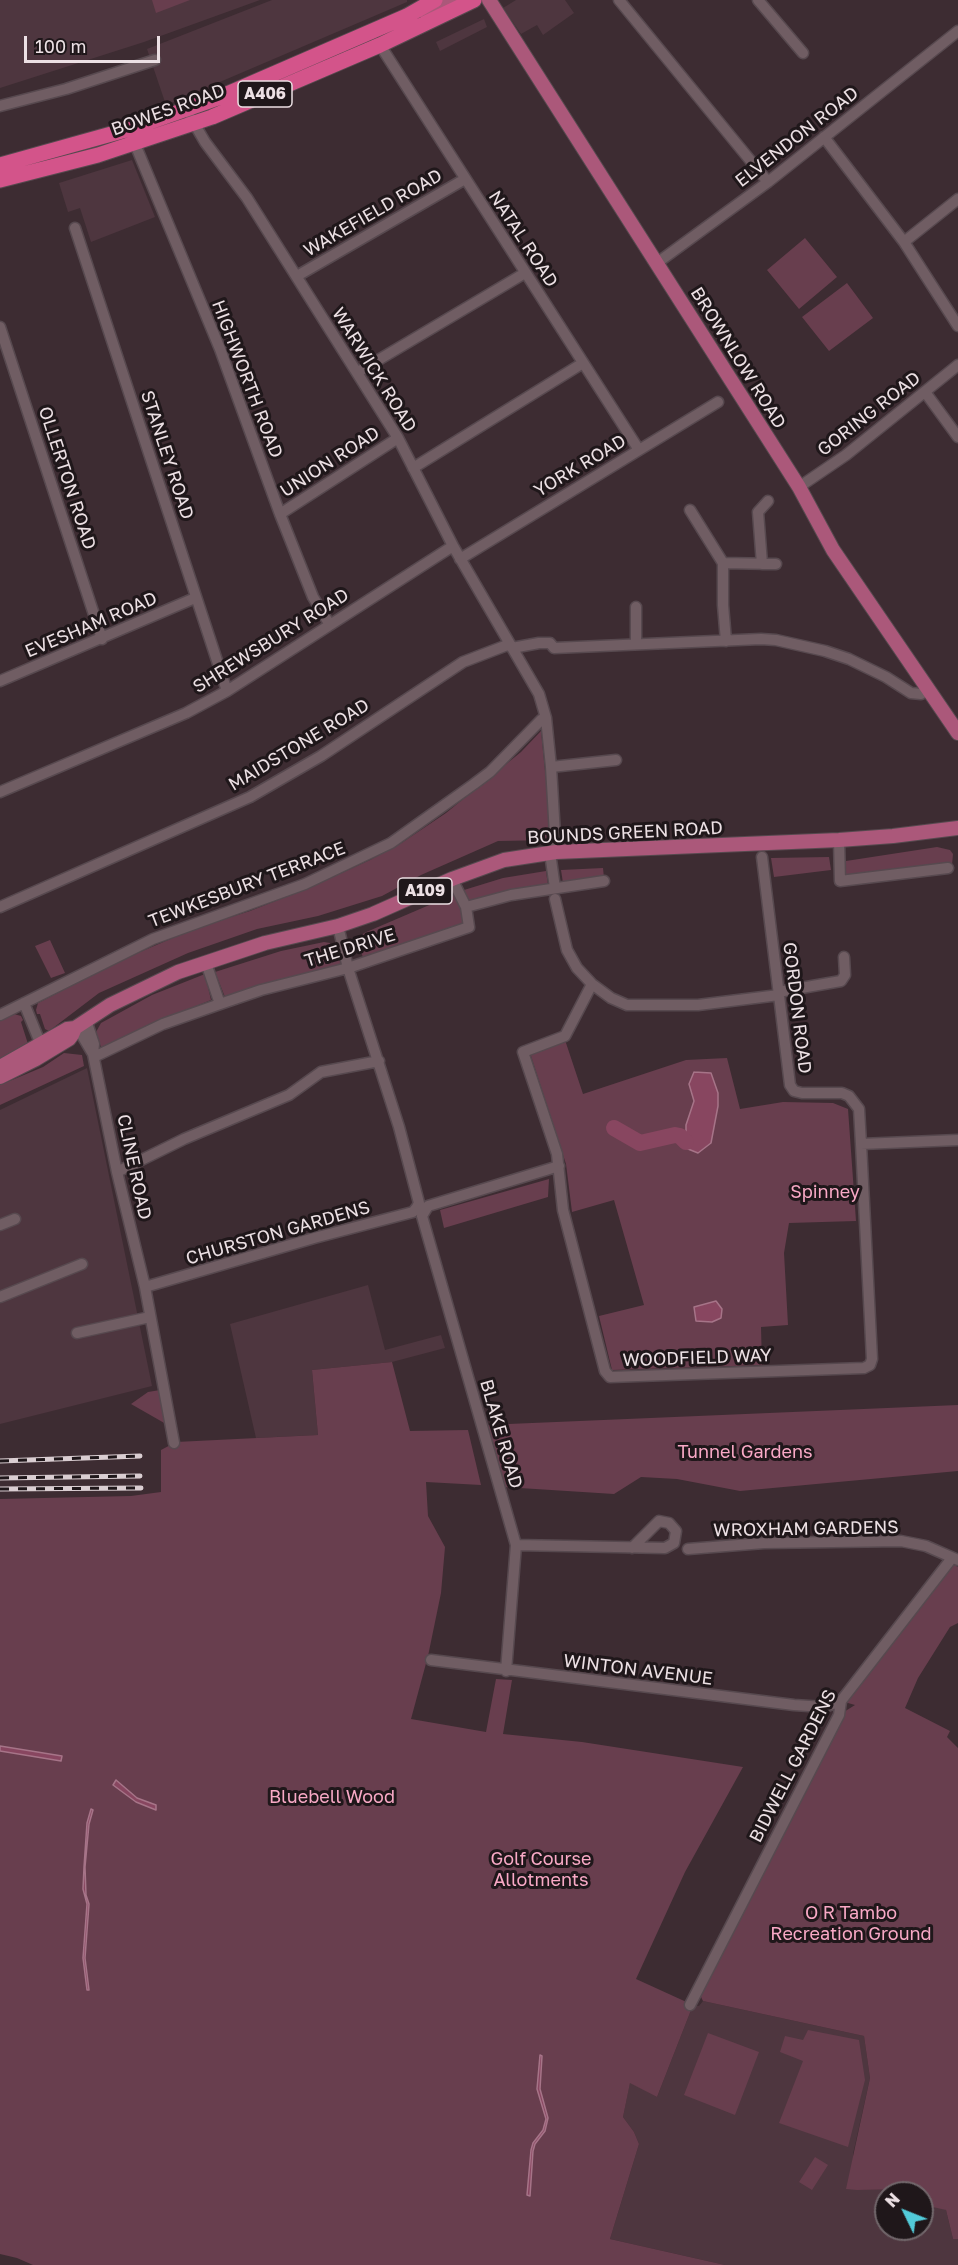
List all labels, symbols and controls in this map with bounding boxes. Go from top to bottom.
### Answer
scale bar [27,24,164,62]
text: 100 m [35,35,86,57]
street label: BOWES ROAD [108,79,228,141]
road number: A406 [238,81,292,107]
street label: ELVENDON ROAD [731,82,863,192]
street label: WAKEFIELD ROAD [300,165,446,261]
street label: NATAL ROAD [484,187,562,291]
street label: BROWNLOW ROAD [686,283,790,433]
street label: HIGHWORTH ROAD [207,297,287,461]
street label: WARWICK ROAD [327,304,421,436]
street label: GORING ROAD [813,367,925,461]
street label: STANLEY ROAD [136,388,198,522]
street label: OLLERTON ROAD [34,404,100,552]
street label: UNION ROAD [276,422,384,502]
street label: YORK ROAD [530,430,630,502]
street label: SHREWSBURY ROAD [189,584,353,698]
street label: EVESHAM ROAD [22,587,160,663]
street label: MAIDSTONE ROAD [225,694,373,796]
street label: BOUNDS GREEN ROAD [527,817,723,849]
street label: TEWKESBURY TERRACE [146,838,348,932]
road number: A109 [398,878,452,904]
street label: THE DRIVE [302,924,398,972]
street label: GORDON ROAD [778,941,816,1075]
street label: CLINE ROAD [112,1112,156,1222]
park label: Spinney [790,1181,860,1203]
street label: CHURSTON GARDENS [184,1196,372,1270]
street label: WOODFIELD WAY [622,1345,772,1371]
street label: BLAKE ROAD [475,1377,527,1491]
park label: Tunnel Gardens [677,1441,813,1463]
street label: WROXHAM GARDENS [713,1517,899,1541]
street label: WINTON AVENUE [562,1650,714,1690]
street label: BIDWELL GARDENS [745,1686,841,1846]
park label: Bluebell Wood [269,1786,395,1808]
park label: Golf Course Allotments [491,1848,591,1890]
park label: O R Tambo Recreation Ground [770,1902,932,1944]
north arrow [874,2181,934,2241]
text: N [881,2189,904,2211]

